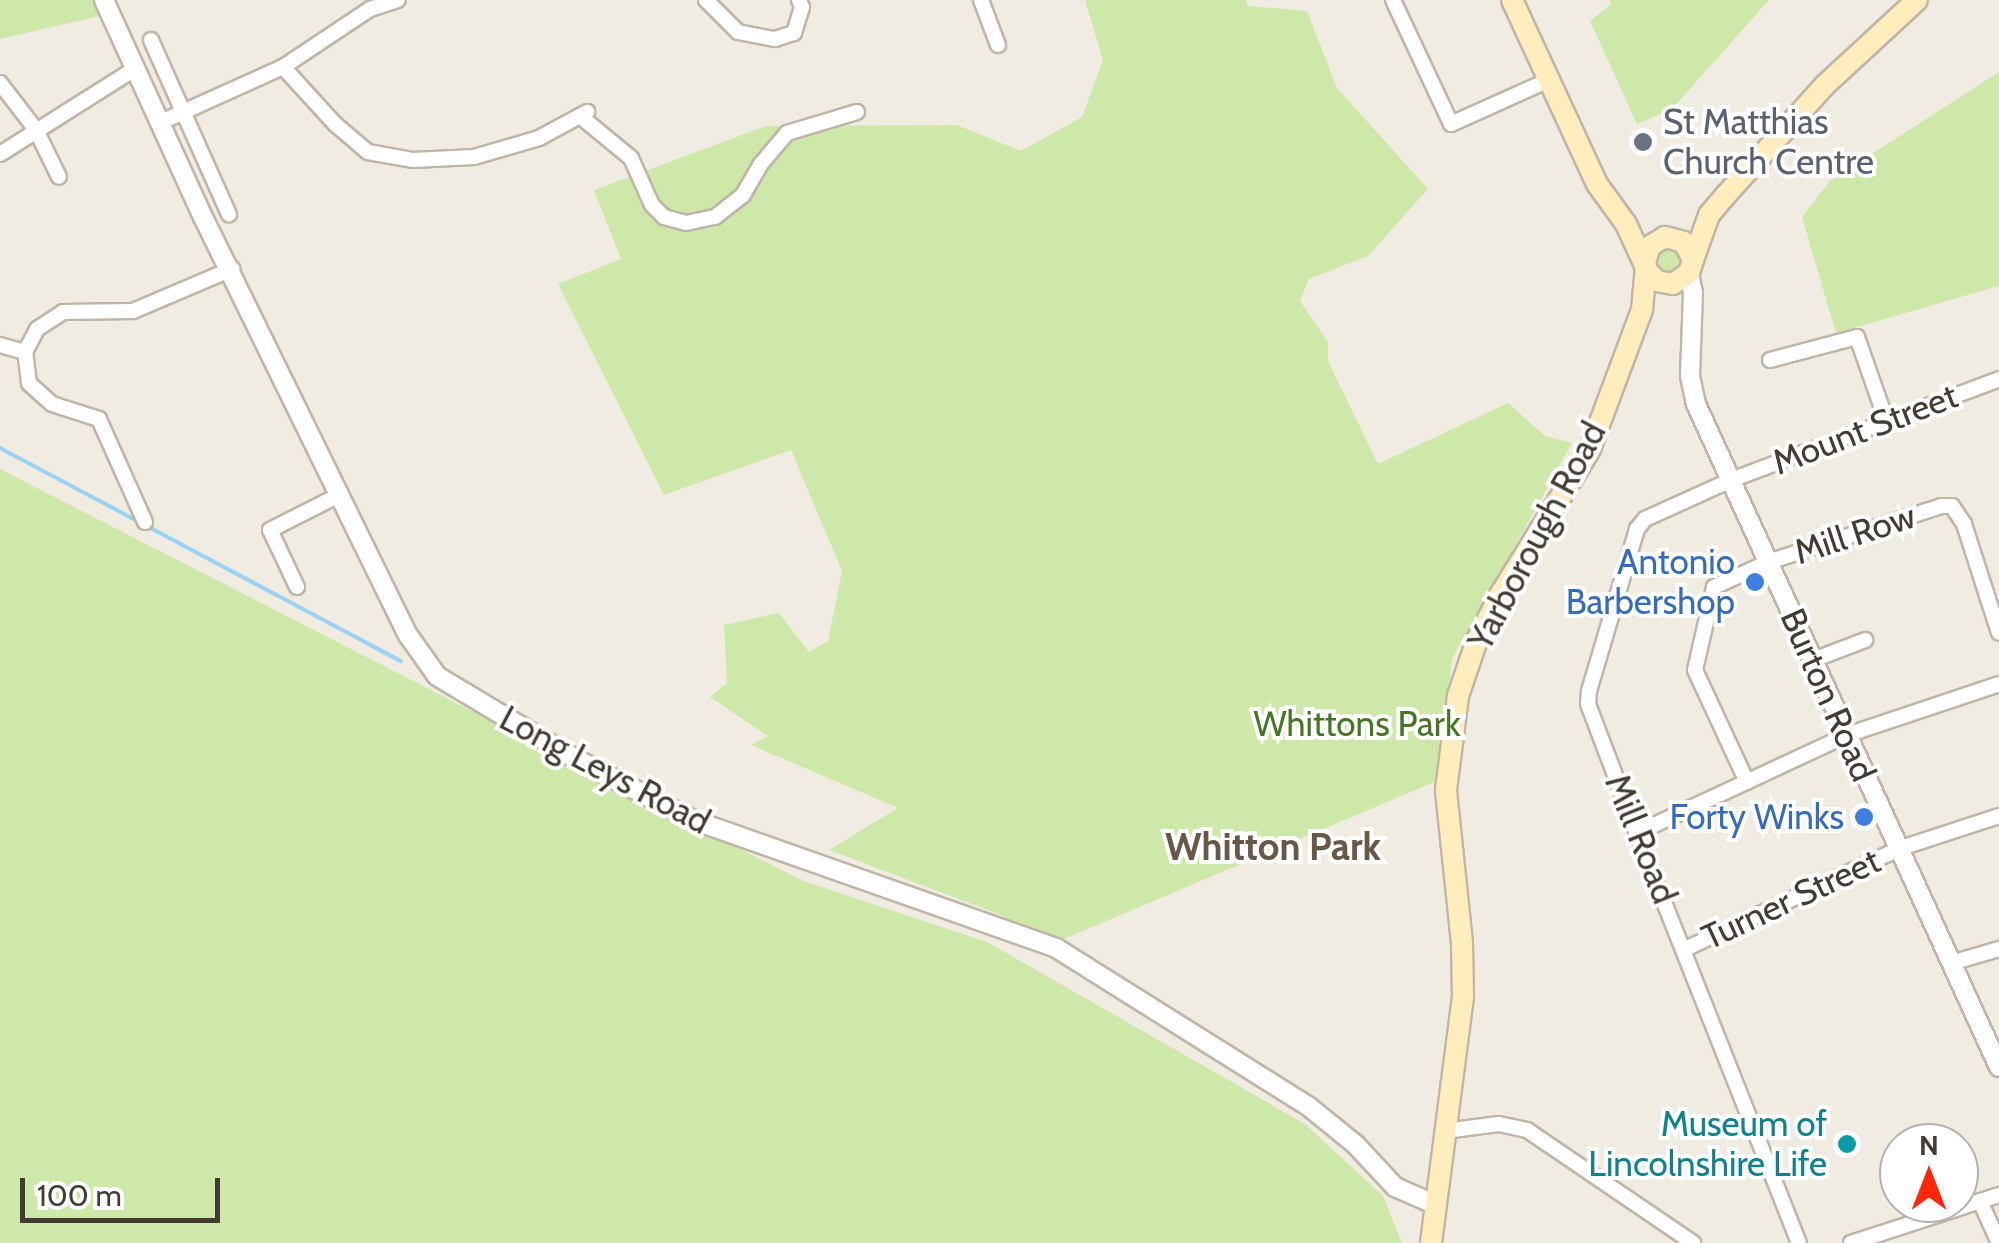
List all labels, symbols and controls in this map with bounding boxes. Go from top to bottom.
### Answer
place label: St Matthias Church Centre [1663,101,1874,183]
marker: St Matthias Church Centre [1632,131,1654,153]
street label: Mount Street [1767,375,1963,483]
street label: Yarborough Road [1459,415,1615,657]
street label: Mill Row [1789,495,1921,573]
place label: Antonio Barbershop [1566,541,1735,623]
marker: Antonio Barbershop [1744,571,1766,593]
street label: Burton Road [1771,602,1885,788]
street label: Long Leys Road [493,697,717,843]
park label: Whittons Park [1253,703,1461,745]
street label: Mill Road [1596,768,1686,910]
place label: Forty Winks [1669,796,1844,838]
marker: Forty Winks [1853,806,1875,828]
district label: Whitton Park [1165,824,1381,870]
street label: Turner Street [1695,840,1887,958]
place label: Museum of Lincolnshire Life [1588,1103,1827,1185]
north arrow [1879,1123,1979,1223]
text: N [1919,1128,1939,1162]
marker: Museum of Lincolnshire Life [1836,1133,1858,1155]
scale bar [25,1158,225,1220]
text: 100 m [37,1177,122,1214]

